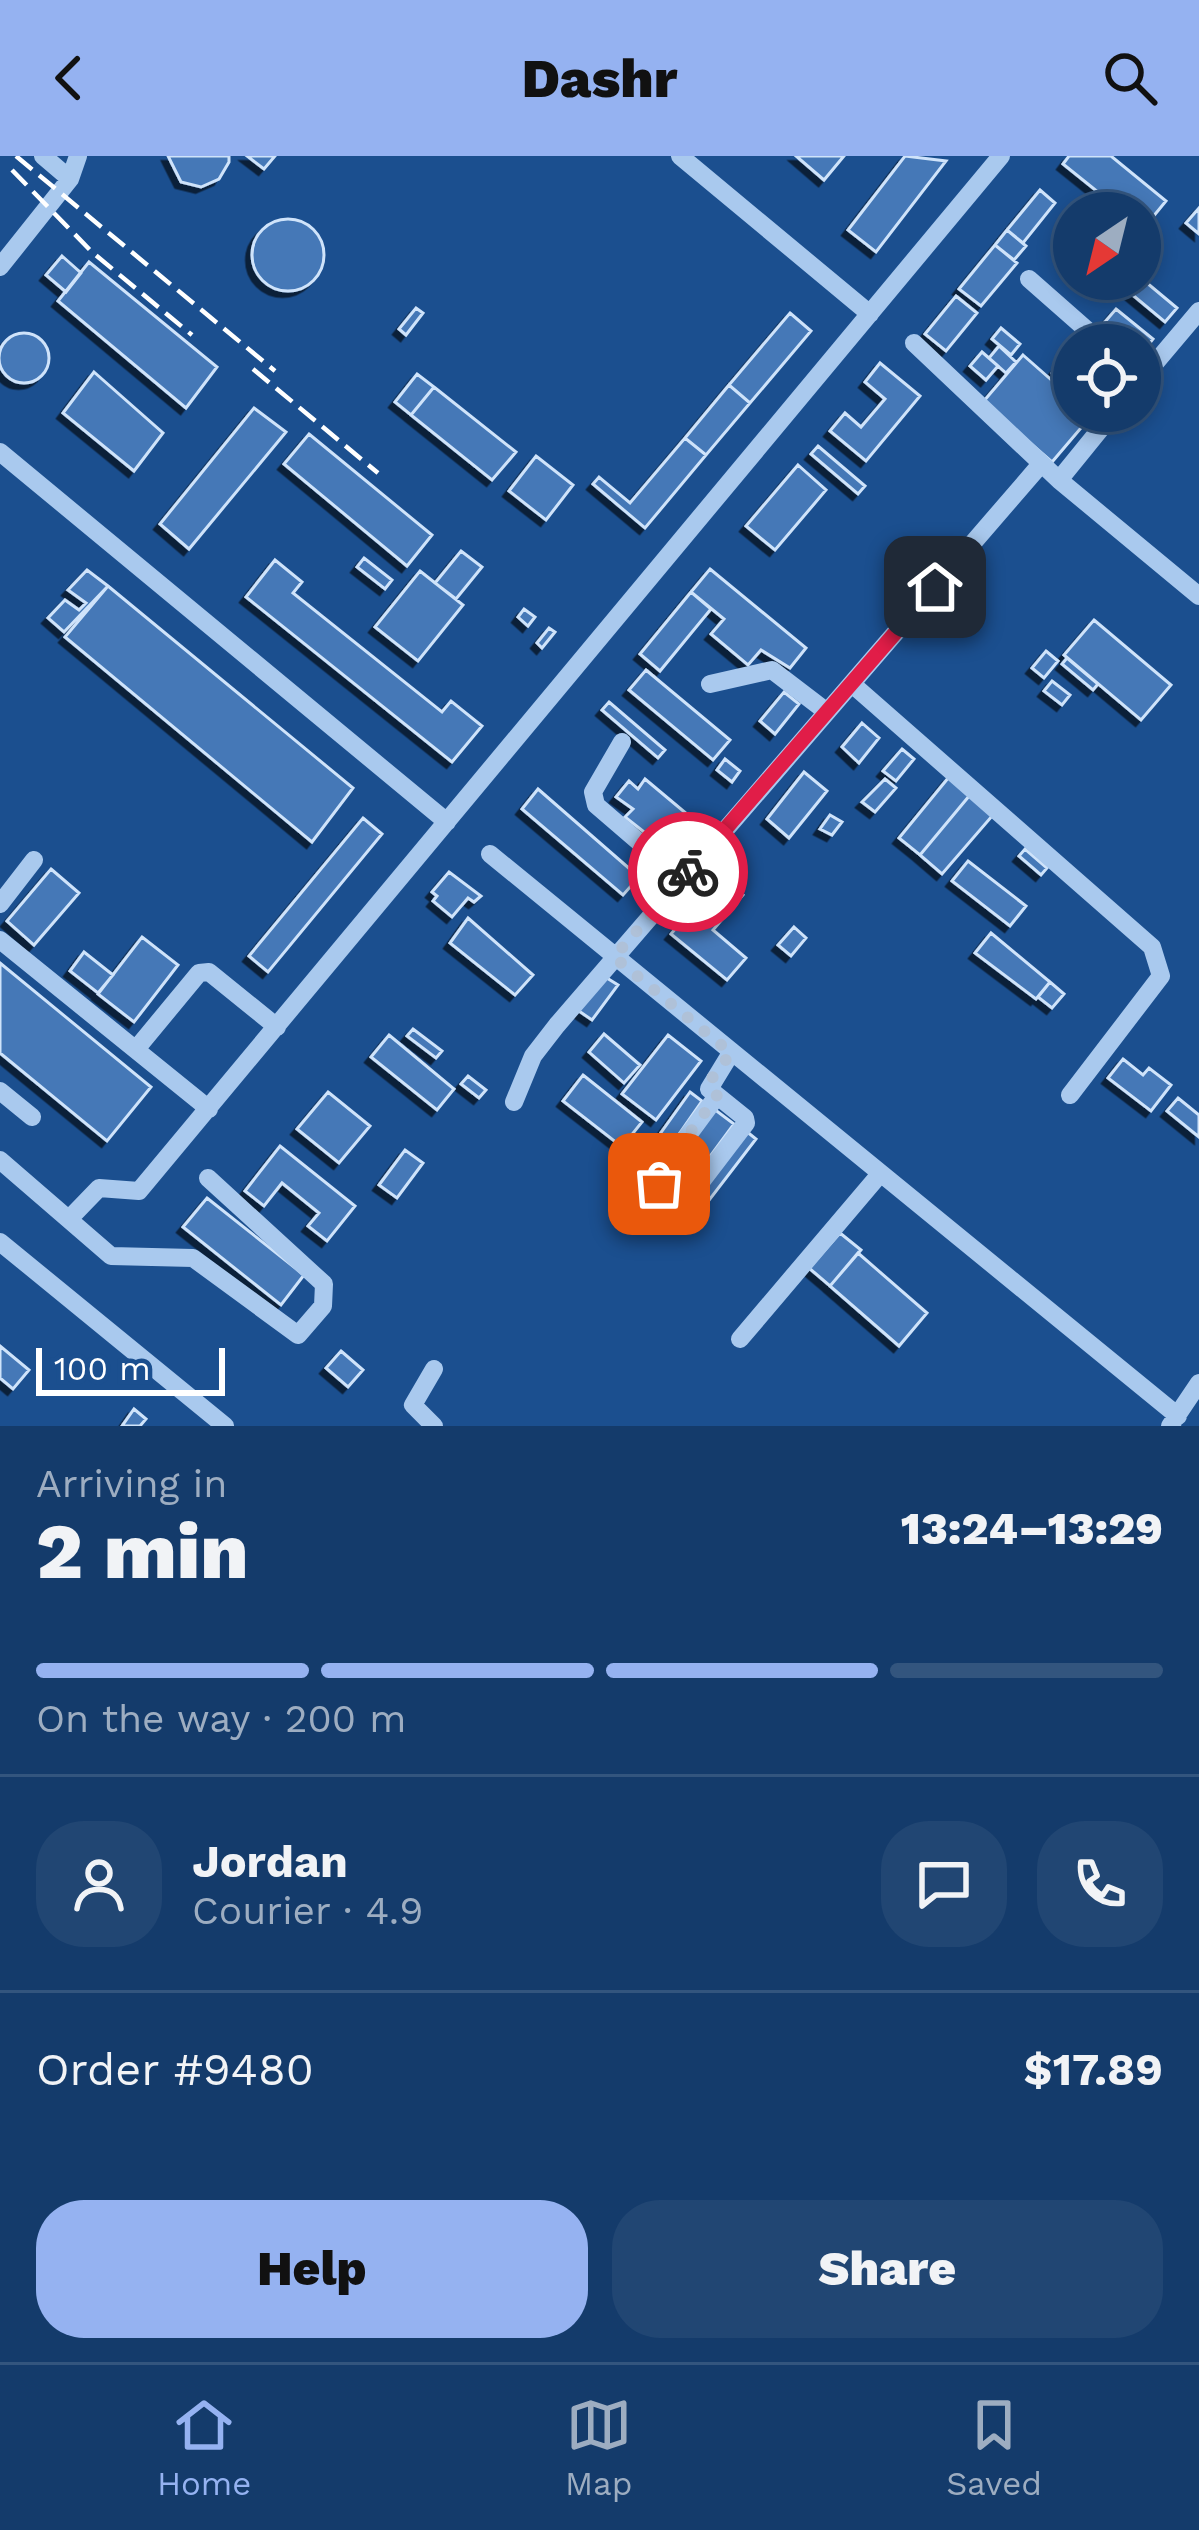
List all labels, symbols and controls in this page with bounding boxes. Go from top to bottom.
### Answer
icon: back [36,45,102,111]
icon: search [1097,45,1163,111]
text: Dashr [522,47,677,110]
north arrow [1053,192,1161,300]
map controls [1053,192,1161,432]
button: locate [1053,324,1161,432]
pin [884,536,986,638]
icon: home [902,554,968,620]
courier [628,812,748,932]
icon: bike [655,839,721,905]
pin [608,1133,710,1235]
icon: bag [626,1151,692,1217]
scale bar [36,1342,225,1395]
text: 100 m [54,1349,151,1388]
text: Arriving in [36,1461,227,1506]
text: 13:24–13:29 [901,1502,1163,1555]
text: 2 min [36,1505,249,1597]
text: On the way · 200 m [36,1696,406,1741]
button: person [36,1821,162,1947]
button: chat [881,1821,1007,1947]
button: phone [1037,1821,1163,1947]
text: Jordan [192,1835,348,1888]
text: Courier · 4.9 [192,1888,423,1933]
text: Order #9480 [36,2043,314,2096]
text: $17.89 [1024,2043,1163,2096]
button: Help [36,2200,588,2338]
button: Share [612,2200,1163,2338]
tab: Home [157,2392,251,2503]
tab: Map [565,2392,632,2503]
tab: Saved [946,2392,1042,2503]

